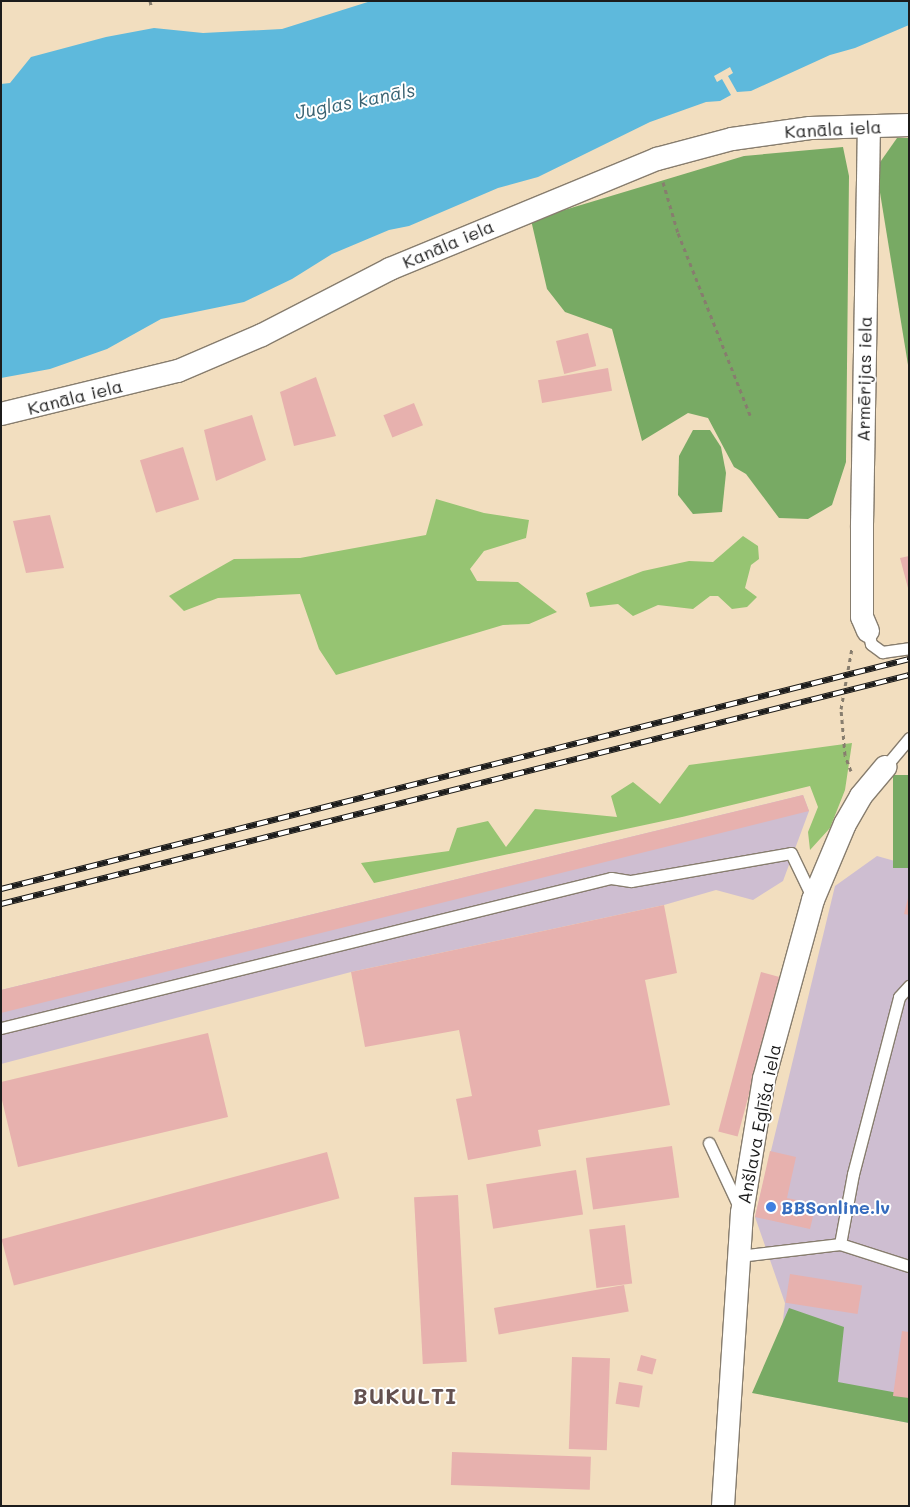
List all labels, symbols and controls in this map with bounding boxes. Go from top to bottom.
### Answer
water label: Juglas kanāls [293,78,417,124]
street label: Kanāla iela [784,116,882,142]
street label: Kanāla iela [399,215,497,273]
street label: Armērijas iela [852,316,876,442]
street label: Kanāla iela [25,375,125,419]
street label: Anšlava Eglīša iela [733,1042,785,1206]
place label: BBSonline.lv [781,1196,890,1218]
marker: BBSonline.lv [765,1201,777,1213]
district label: BUKULTI [352,1383,458,1409]

